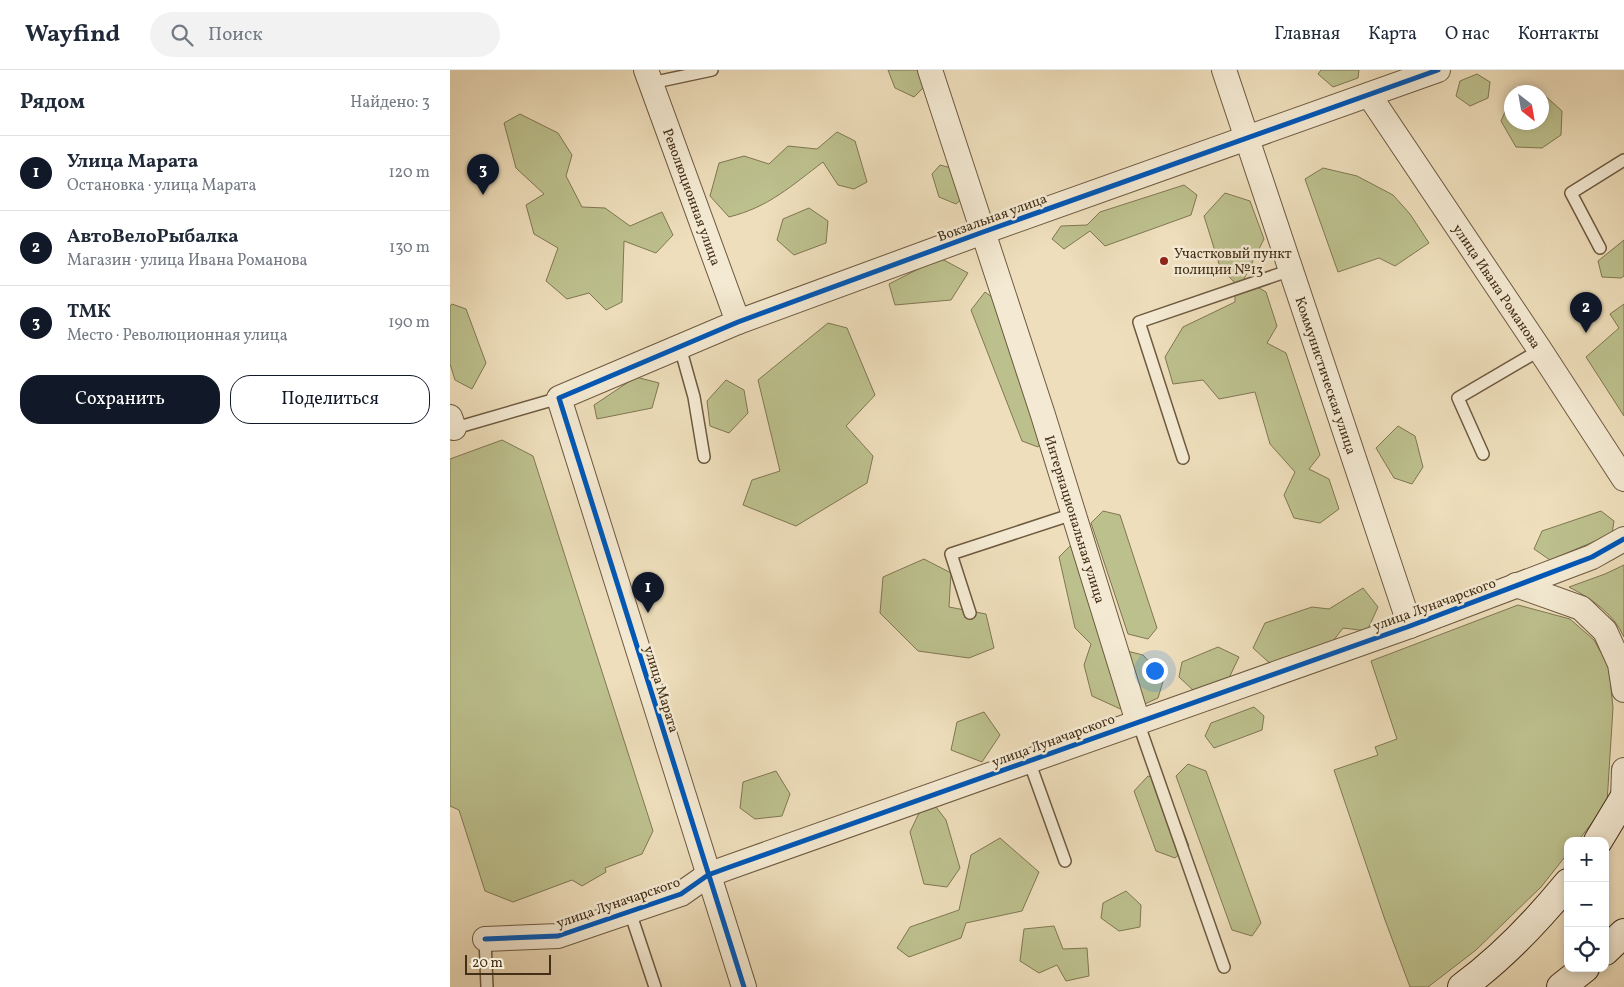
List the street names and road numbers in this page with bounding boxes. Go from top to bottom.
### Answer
street label: Революционная улица [657,126,725,269]
street label: Вокзальная улица [935,190,1050,247]
street label: улица Ивана Романова [1447,221,1545,353]
street label: Коммунистическая улица [1290,294,1360,457]
street label: Интернациональная улица [1039,433,1109,606]
street label: улица Луначарского [1370,574,1499,637]
street label: улица Марата [638,644,683,735]
street label: улица Луначарского [989,710,1118,773]
street label: улица Луначарского [554,873,683,934]

